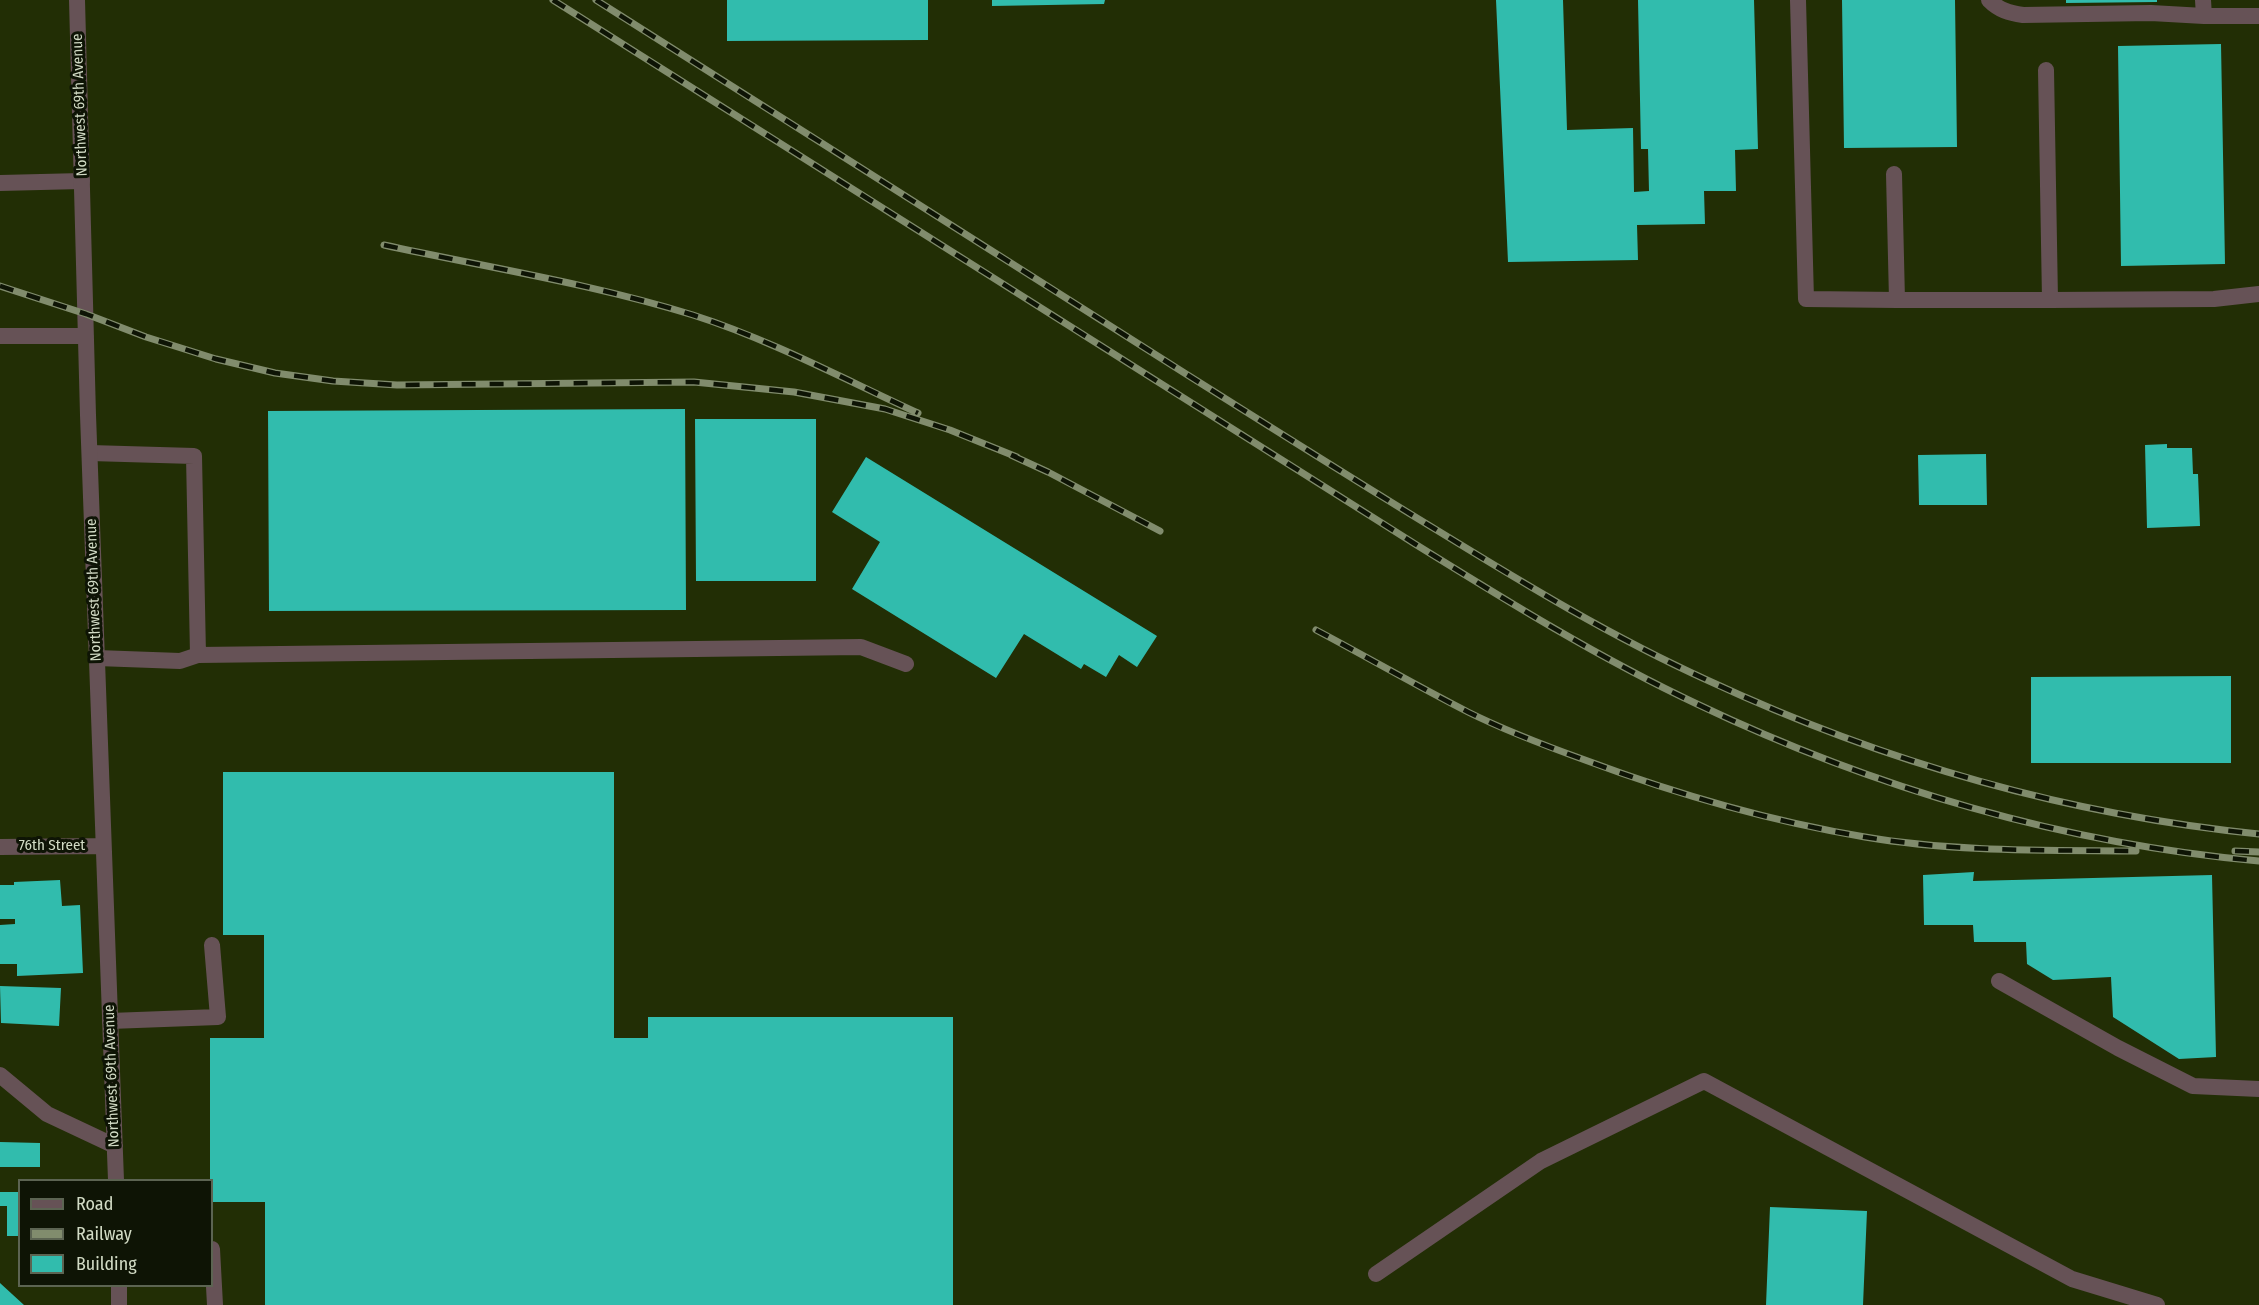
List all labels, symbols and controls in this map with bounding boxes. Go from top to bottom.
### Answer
street label: Northwest 69th Avenue [69,33,91,177]
street label: Northwest 69th Avenue [83,518,105,662]
street label: 76th Street [19,837,85,855]
street label: Northwest 69th Avenue [101,1004,123,1148]
legend [18,1179,213,1287]
text: Road [76,1193,113,1215]
text: Railway [76,1223,132,1245]
text: Building [76,1253,137,1275]

